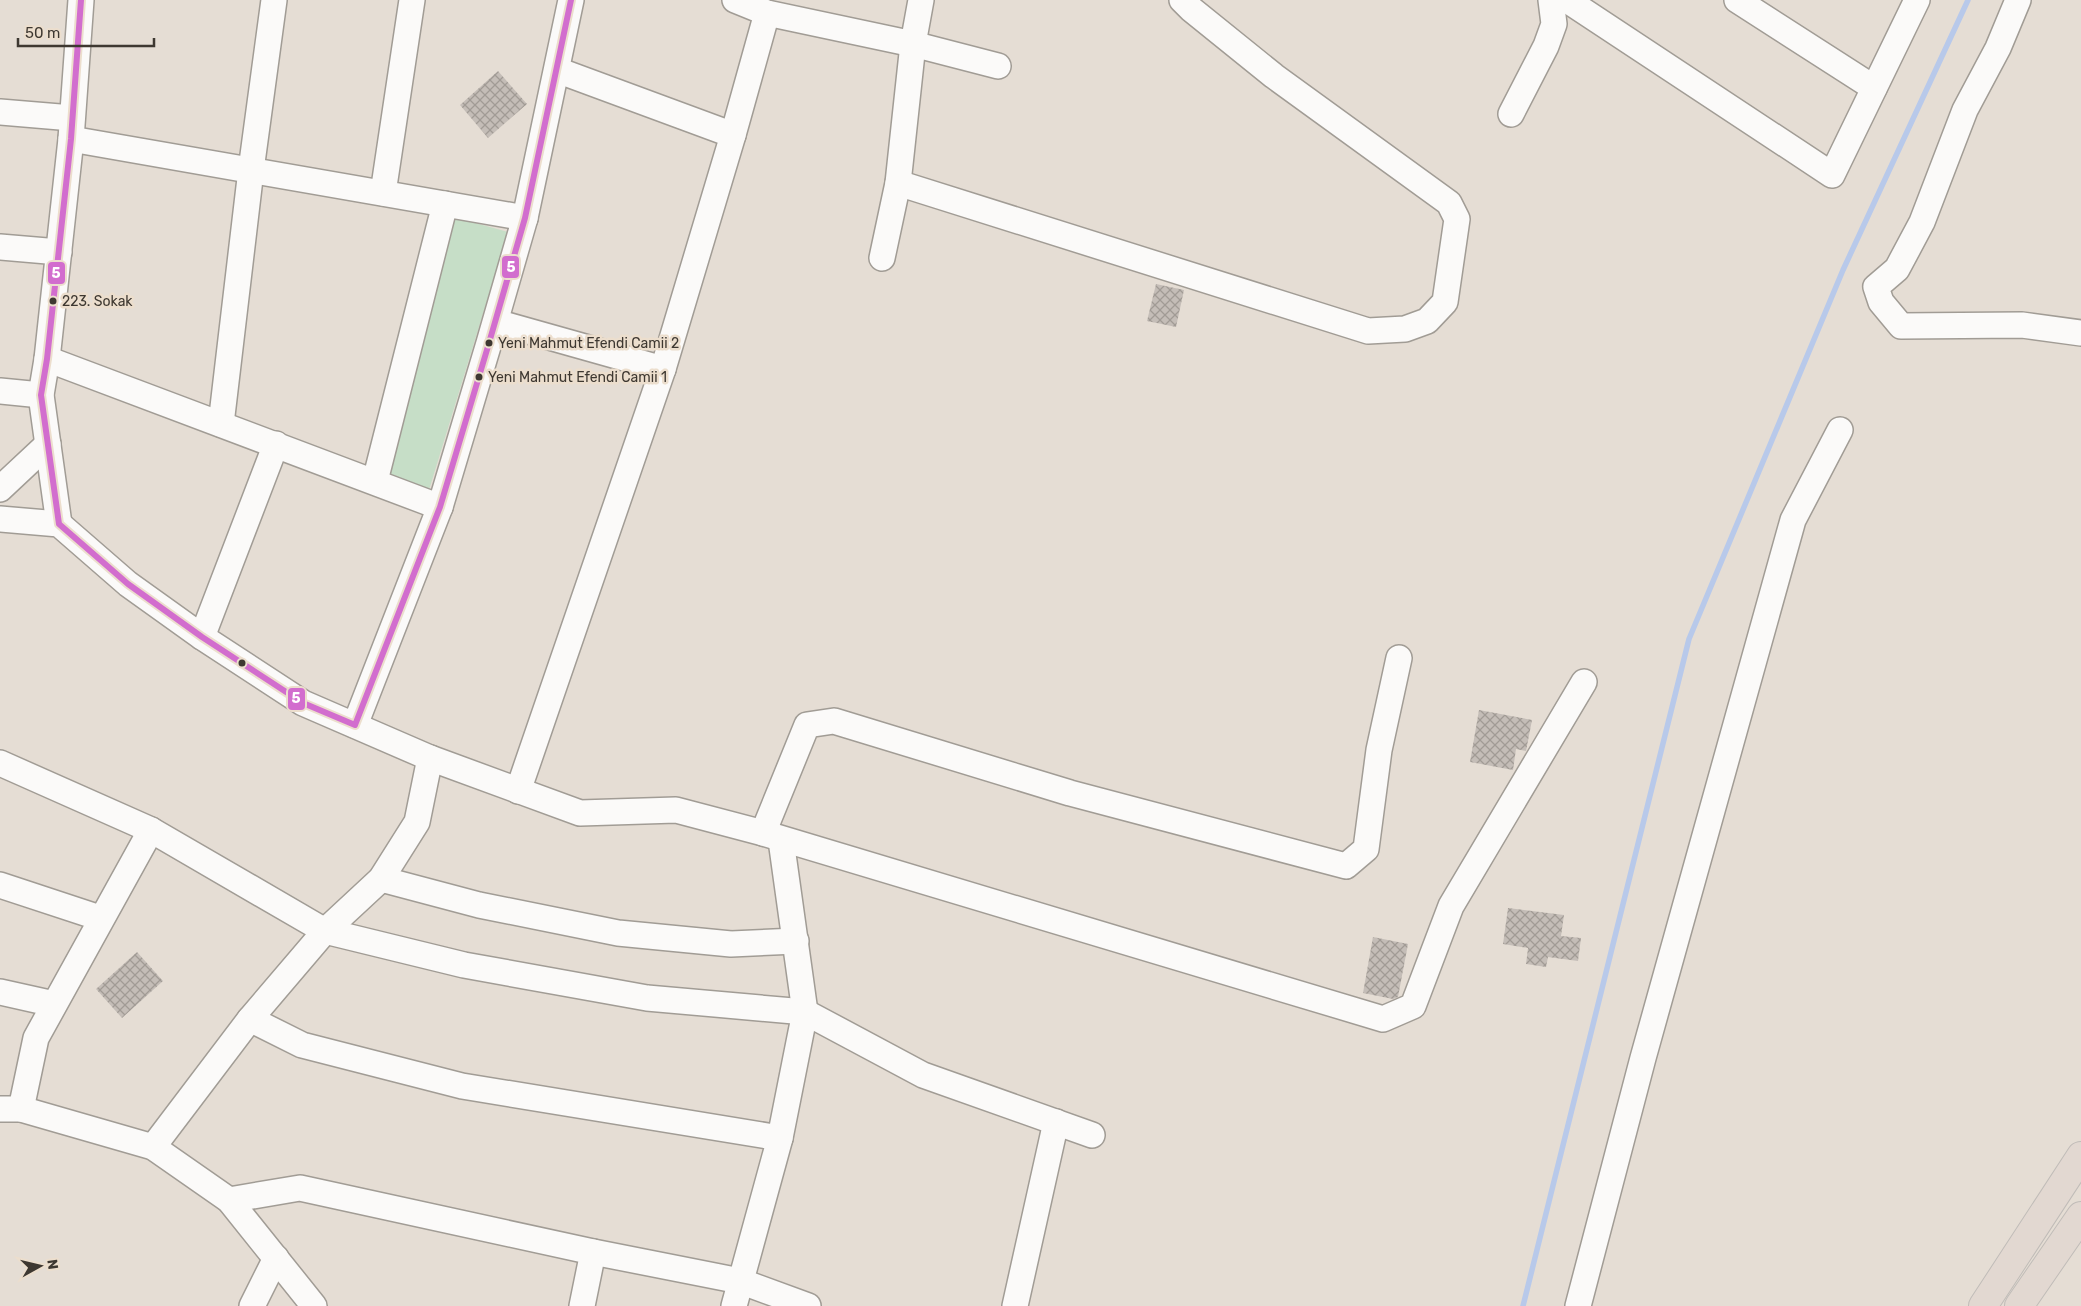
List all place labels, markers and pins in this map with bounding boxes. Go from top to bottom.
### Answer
place label: 223. Sokak [62,293,133,310]
marker: 223. Sokak [48,296,58,306]
place label: Yeni Mahmut Efendi Camii 2 [498,335,679,352]
marker: Yeni Mahmut Efendi Camii 2 [484,338,494,348]
place label: Yeni Mahmut Efendi Camii 1 [488,369,667,386]
marker: Yeni Mahmut Efendi Camii 1 [474,372,484,382]
unlabelled marker [237,658,247,668]

